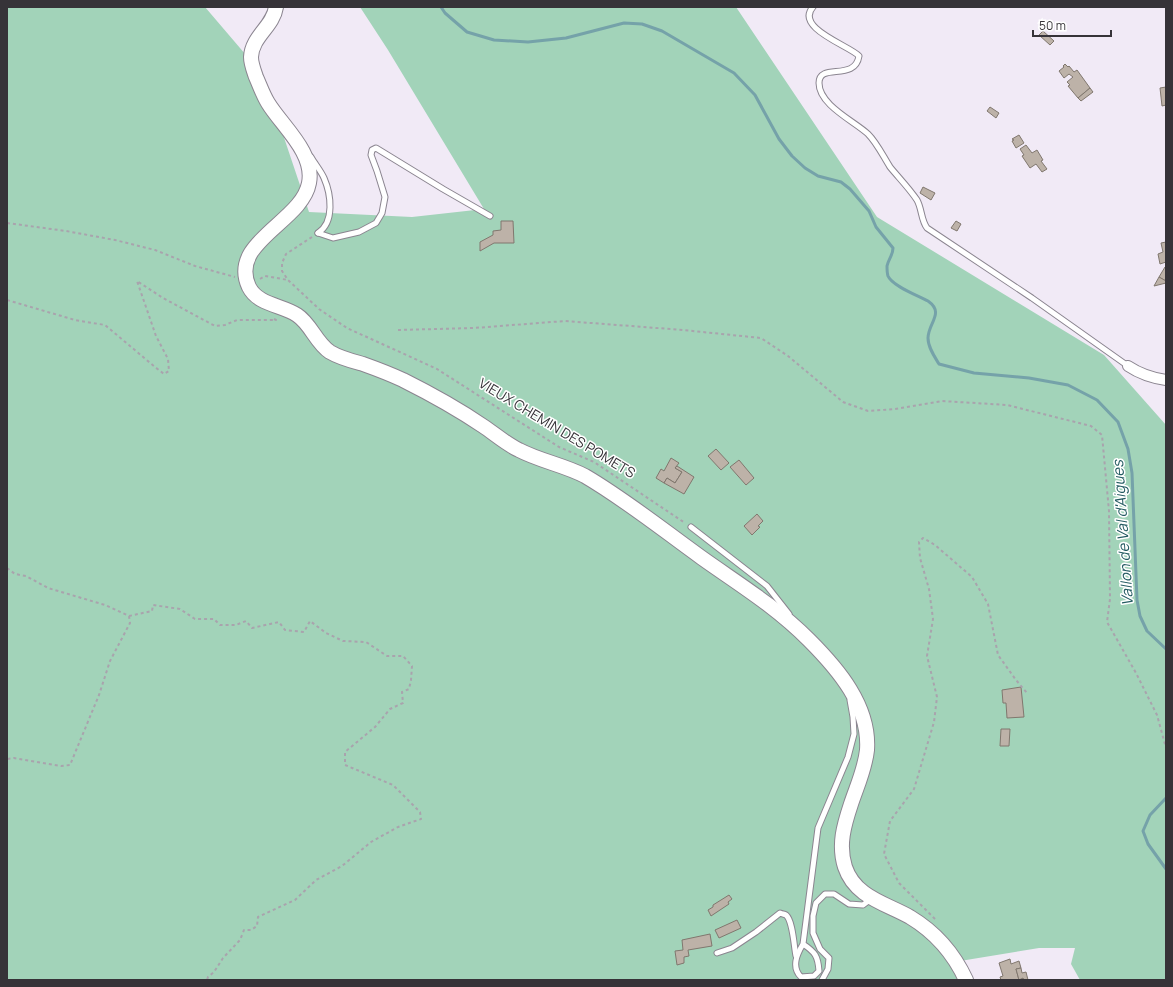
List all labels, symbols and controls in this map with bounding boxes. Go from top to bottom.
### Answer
scale bar [1033,12,1111,38]
text: 50 m [1039,17,1066,34]
street label: VIEUX CHEMIN DES POMETS [475,373,639,482]
water label: Vallon de Val d'Aigues [1107,458,1138,607]

